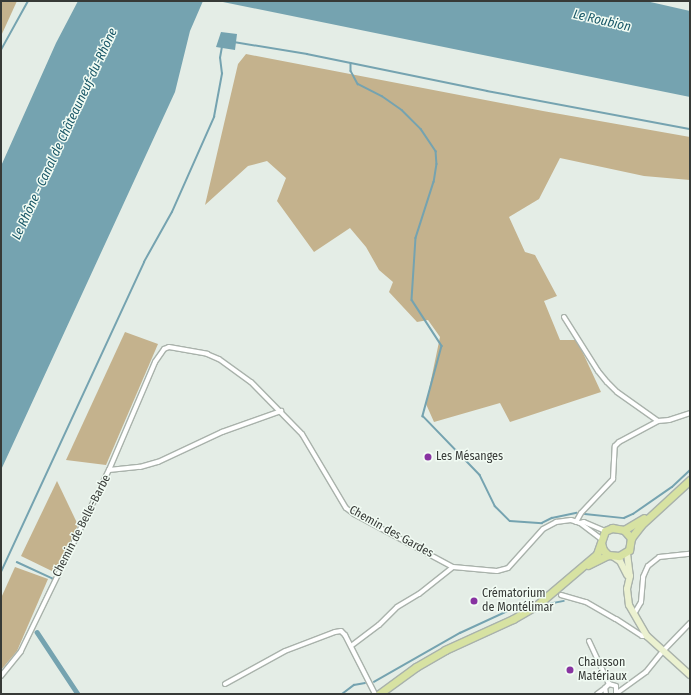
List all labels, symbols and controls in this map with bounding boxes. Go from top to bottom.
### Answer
water label: Le Roubion [572,7,632,35]
water label: Le Rhône - Canal de Châteauneuf-du-Rhône [9,26,121,242]
place label: Les Mésanges [436,450,503,464]
marker: Les Mésanges [423,452,433,462]
street label: Chemin de Belle-Barbe [50,472,114,580]
street label: Chemin des Gardes [346,503,436,561]
place label: Crématorium de Montélimar [482,587,554,615]
marker: Crématorium de Montélimar [469,596,479,606]
place label: Chausson Matériaux [578,656,627,684]
marker: Chausson Matériaux [565,665,575,675]

